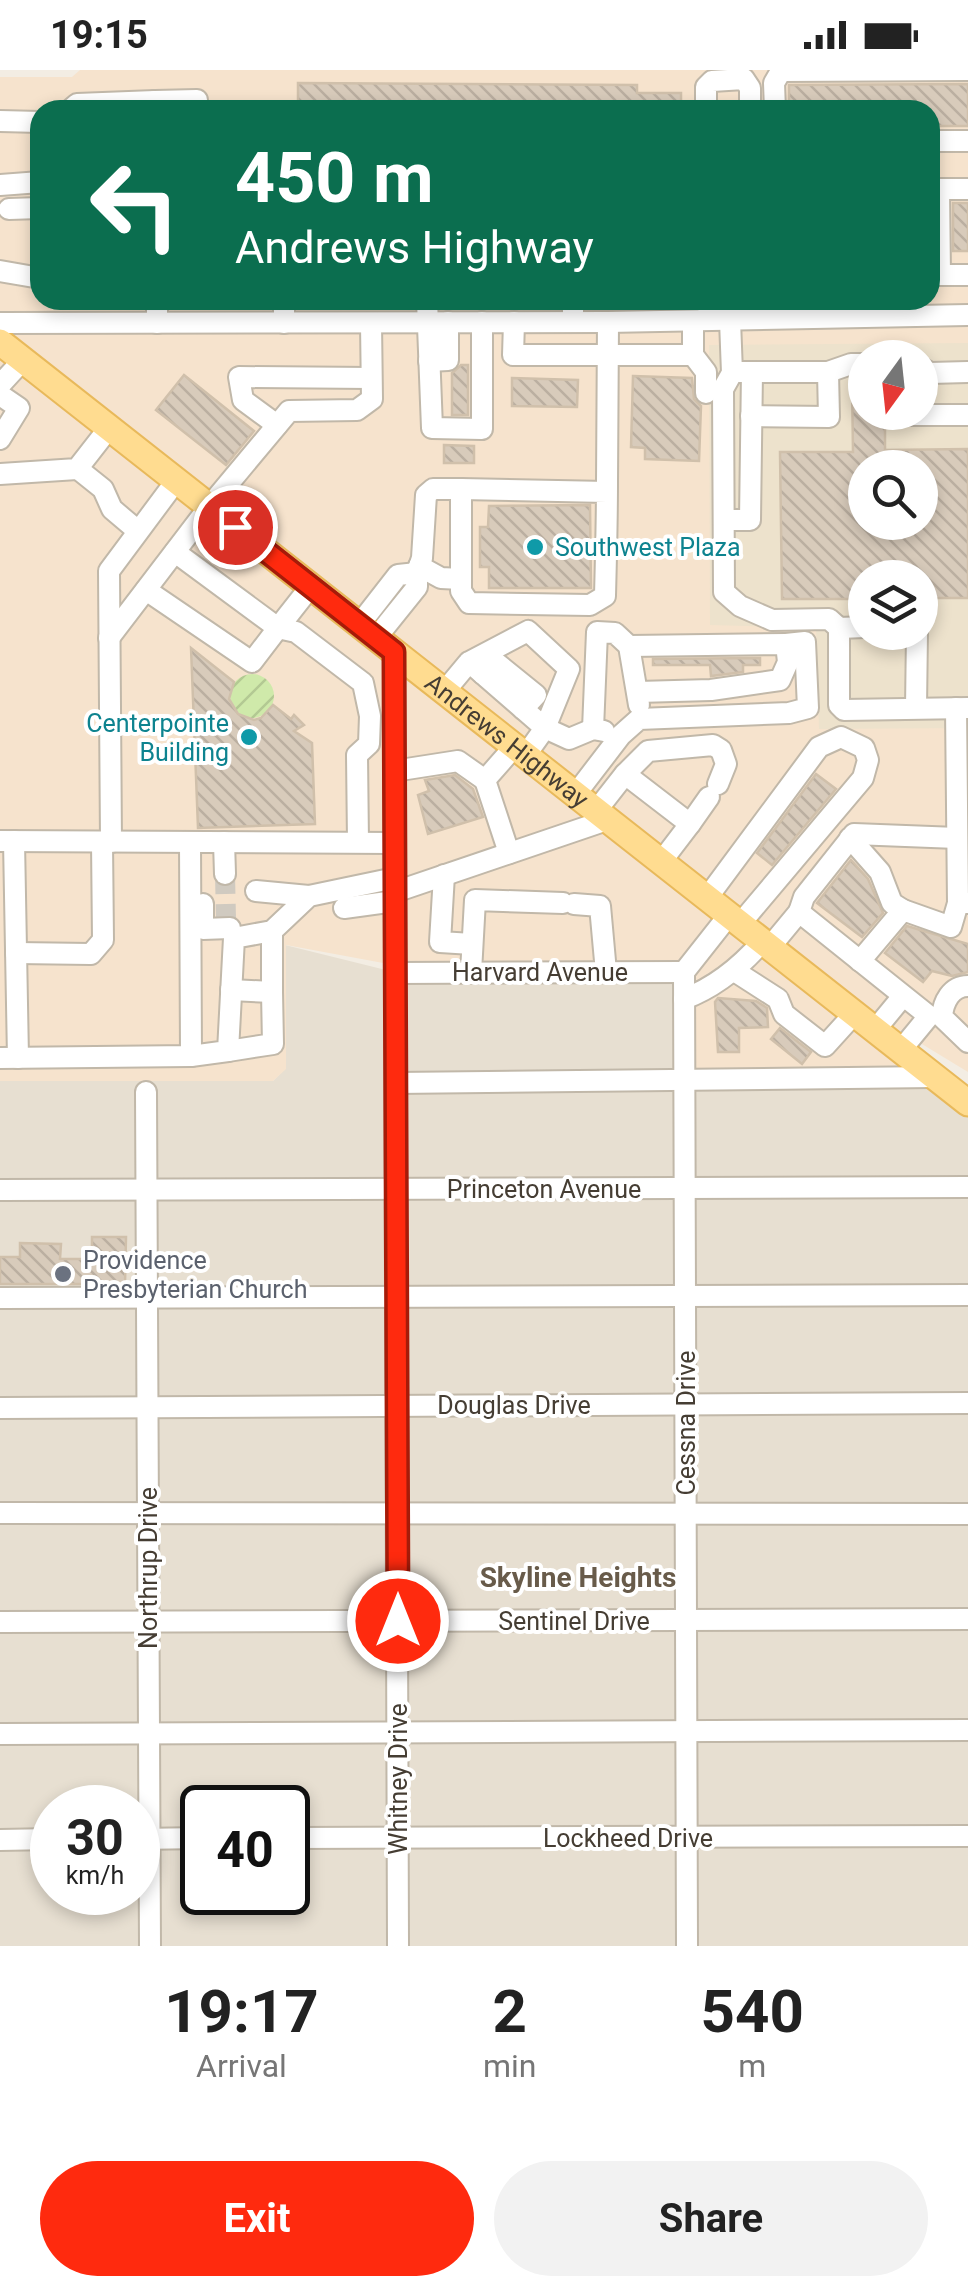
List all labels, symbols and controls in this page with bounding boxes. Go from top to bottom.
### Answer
text: 19:15 [50,13,148,57]
text: 450 m [235,137,434,219]
icon: left [70,140,200,270]
text: Andrews Highway [235,221,594,274]
north arrow [848,340,938,430]
map controls [848,340,938,650]
button: search [848,450,938,540]
pin [193,485,278,570]
icon: arrive [208,500,263,555]
place label: Southwest Plaza [555,533,741,562]
marker: Southwest Plaza [524,536,546,558]
button: layers [848,560,938,650]
street label: Andrews Highway [420,668,595,814]
place label: Centerpointe Building [86,709,229,767]
marker: Centerpointe Building [238,726,260,748]
street label: Harvard Avenue [452,958,628,987]
street label: Princeton Avenue [447,1175,641,1204]
place label: Providence Presbyterian Church [83,1246,307,1304]
marker: Providence Presbyterian Church [52,1263,74,1285]
street label: Cessna Drive [672,1350,701,1496]
street label: Douglas Drive [437,1391,591,1420]
street label: Northrup Drive [134,1487,163,1649]
district label: Skyline Heights [480,1561,676,1594]
position arrow [346,1569,450,1673]
street label: Sentinel Drive [498,1607,650,1636]
street label: Whitney Drive [384,1703,413,1855]
speed limit sign: 40 [180,1785,310,1915]
text: 30 [66,1809,124,1867]
street label: Lockheed Drive [543,1824,713,1853]
text: km/h [66,1861,124,1890]
text: 19:17 [164,1976,319,2047]
text: 2 [492,1976,527,2047]
text: 540 [701,1976,804,2047]
text: Arrival [196,2047,287,2085]
text: min [483,2047,536,2085]
text: m [738,2047,766,2085]
button: Exit [40,2161,474,2276]
button: Share [494,2161,928,2276]

